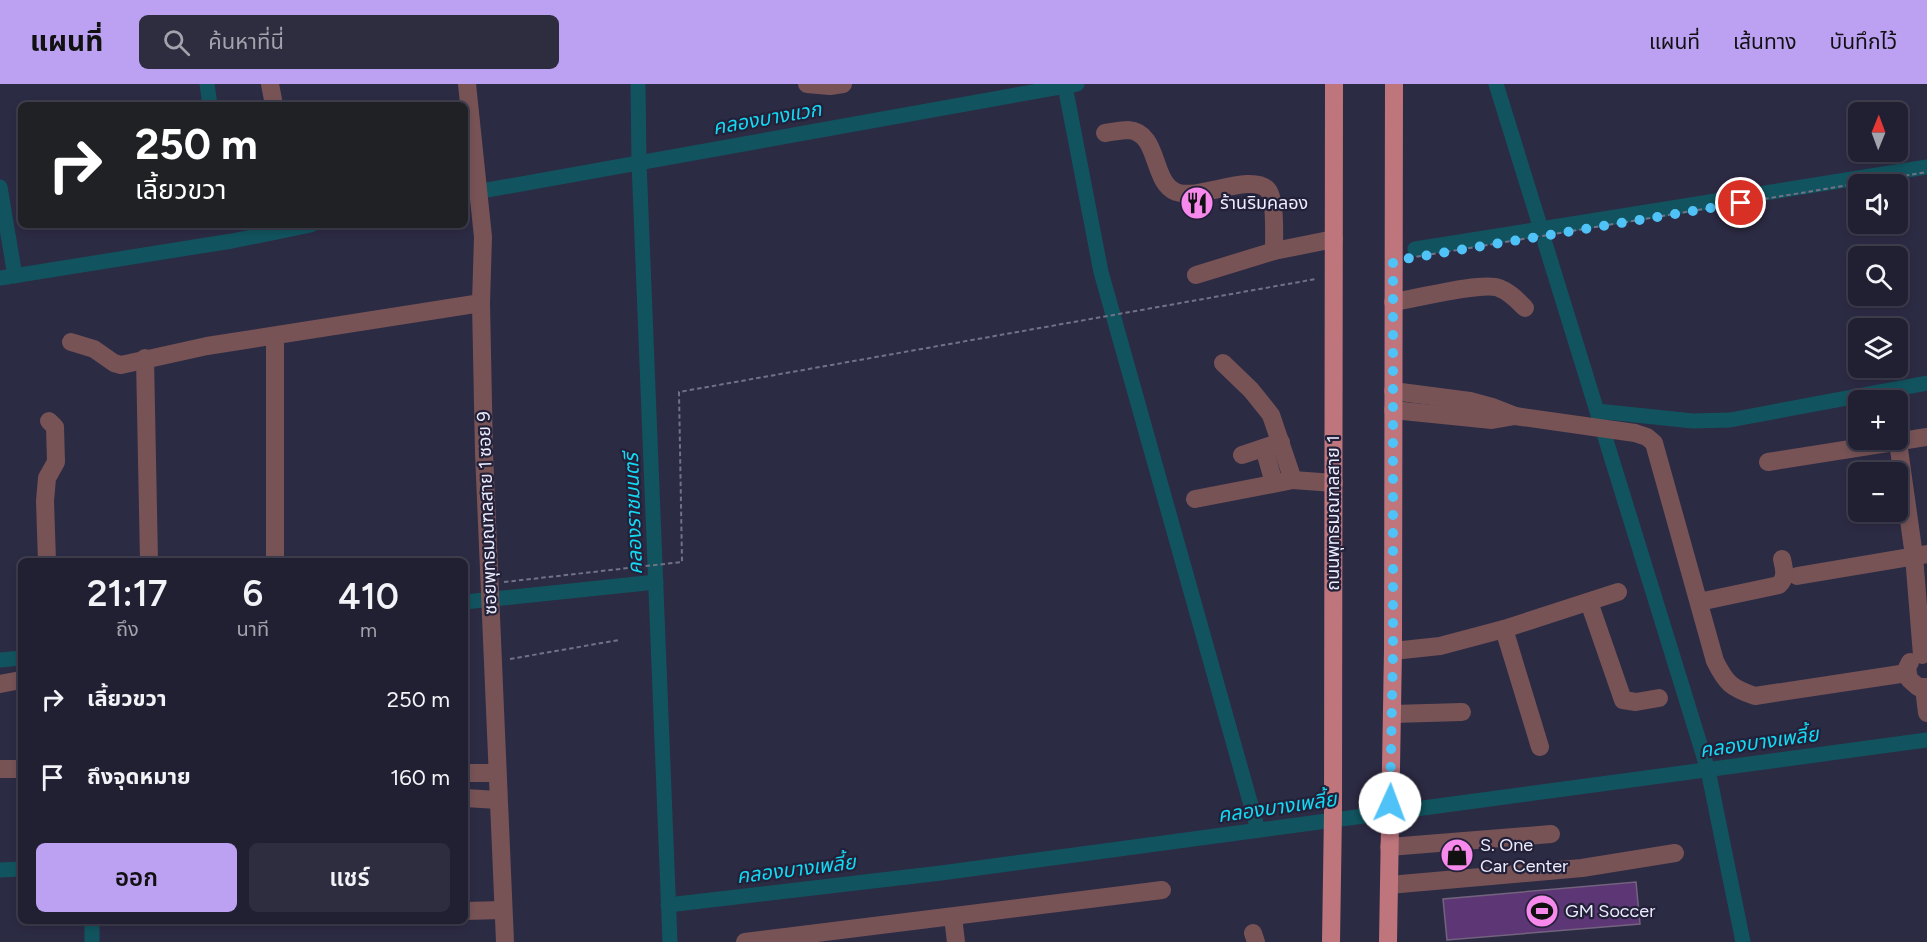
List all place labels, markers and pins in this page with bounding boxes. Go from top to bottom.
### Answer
pin [1715,177,1766,228]
restaurant icon: ร้านริมคลอง [1179,185,1215,221]
place label: ร้านริมคลอง [1220,192,1308,214]
place label: S. One Car Center [1480,834,1568,877]
shop icon: S. One Car Center [1439,837,1475,873]
sports icon: GM Soccer [1524,893,1560,929]
place label: GM Soccer [1565,900,1655,922]

